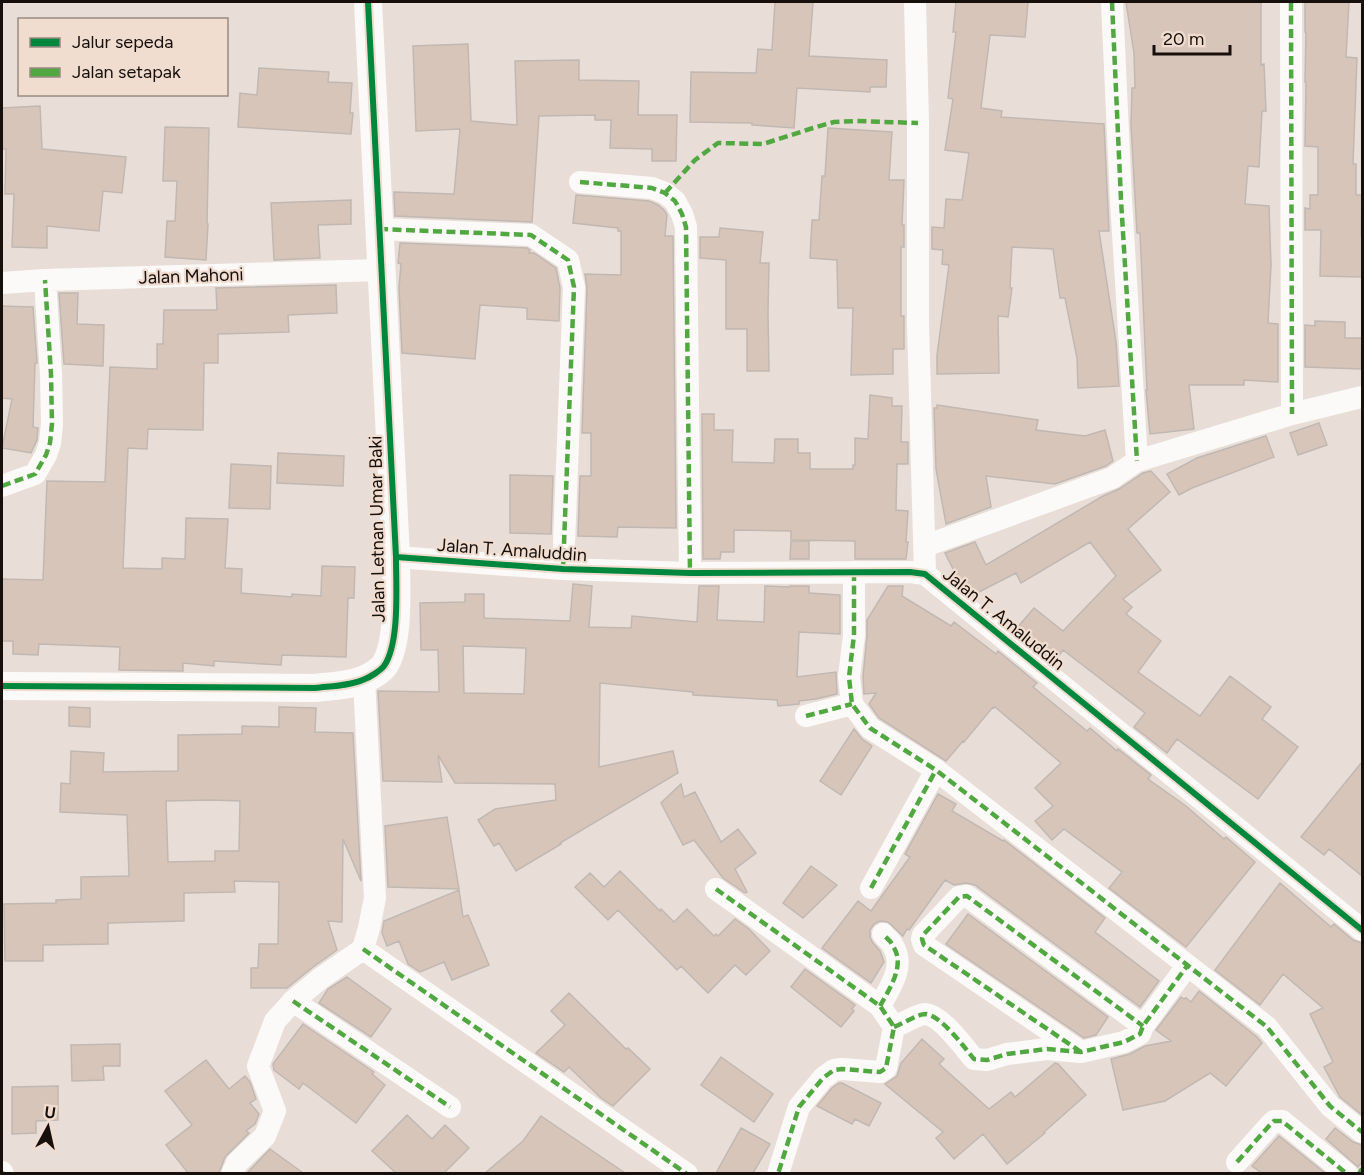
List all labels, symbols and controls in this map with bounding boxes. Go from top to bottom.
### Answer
legend [18,18,228,96]
scale bar [1154,18,1230,56]
text: 20 m [1163,28,1204,50]
text: Jalur sepeda [72,31,173,53]
text: Jalan setapak [72,61,181,83]
street label: Jalan Mahoni [138,263,244,289]
street label: Jalan Letnan Umar Baki [364,436,390,622]
street label: Jalan T. Amaluddin [436,534,588,566]
street label: Jalan T. Amaluddin [939,563,1069,675]
north arrow [18,1097,78,1157]
text: U [43,1102,57,1123]

